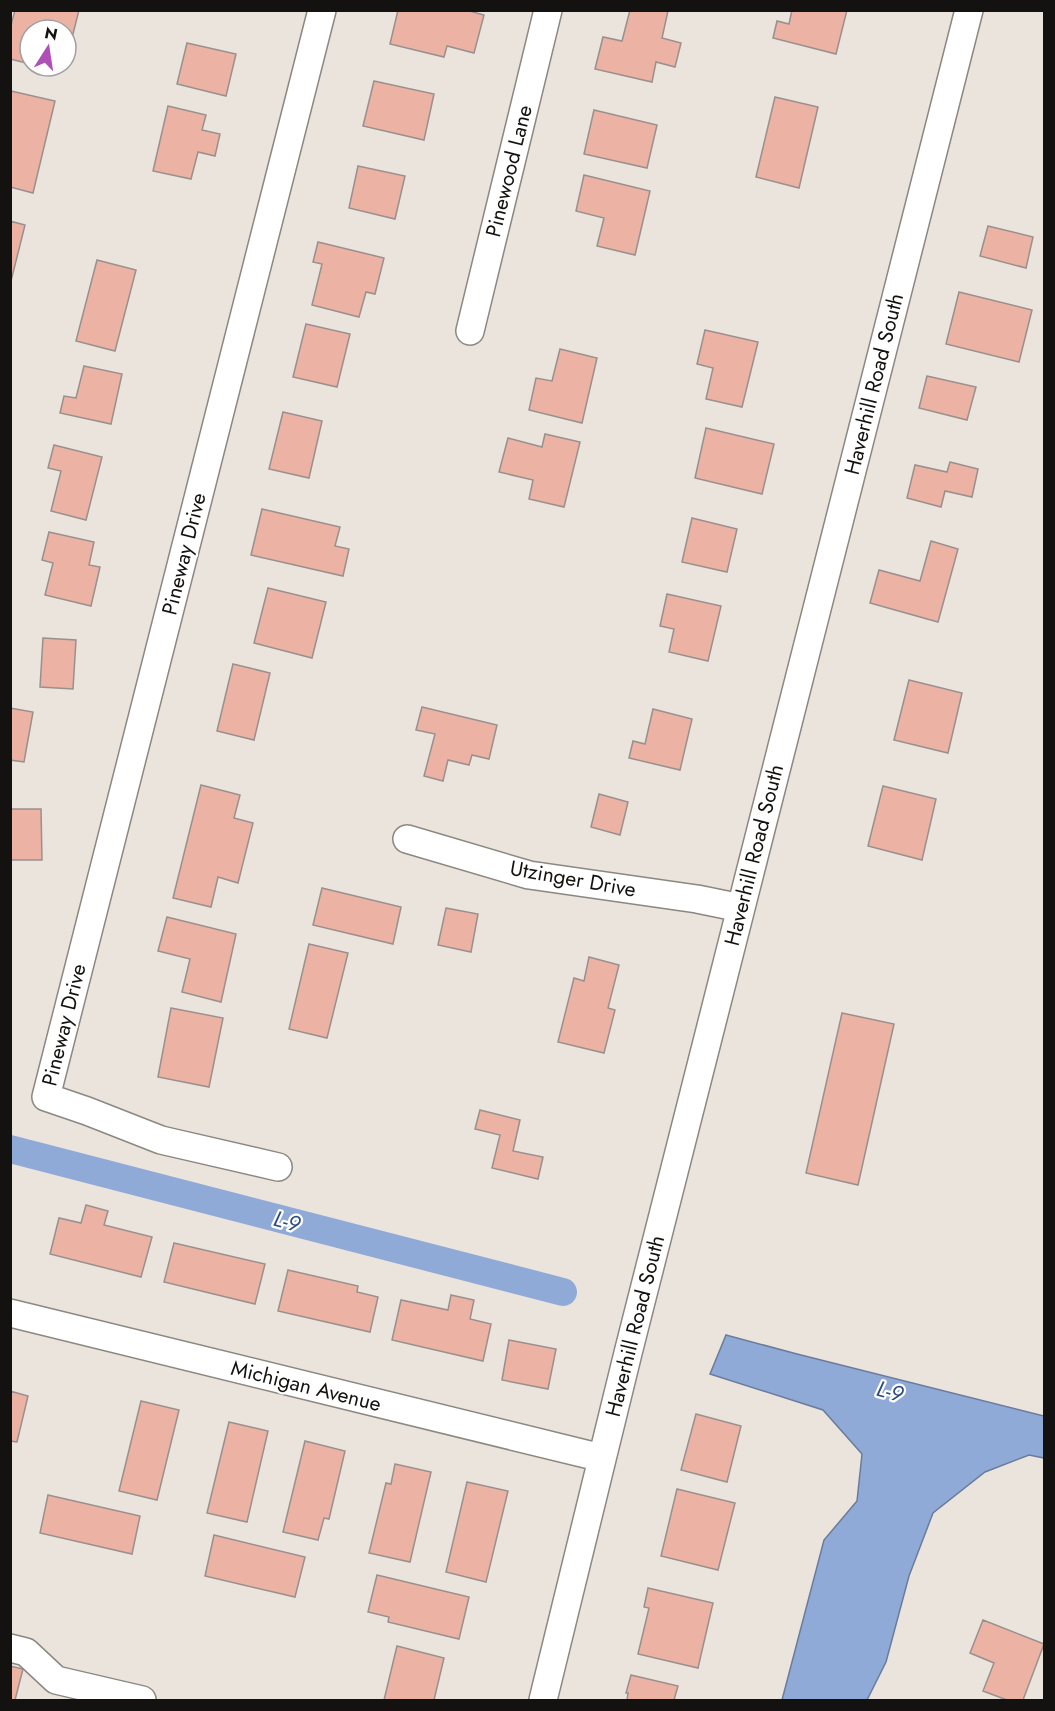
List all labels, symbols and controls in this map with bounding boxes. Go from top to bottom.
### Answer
north arrow [18,18,78,78]
text: N [42,21,60,46]
street label: Pinewood Lane [478,102,540,240]
street label: Haverhill Road South [837,290,911,478]
street label: Pineway Drive [154,490,214,618]
street label: Haverhill Road South [717,761,791,949]
street label: Utzinger Drive [508,853,638,905]
street label: Pineway Drive [34,961,94,1089]
water label: L-9 [270,1202,305,1240]
street label: Haverhill Road South [598,1232,672,1420]
street label: Michigan Avenue [228,1353,384,1419]
water label: L-9 [873,1372,908,1410]

